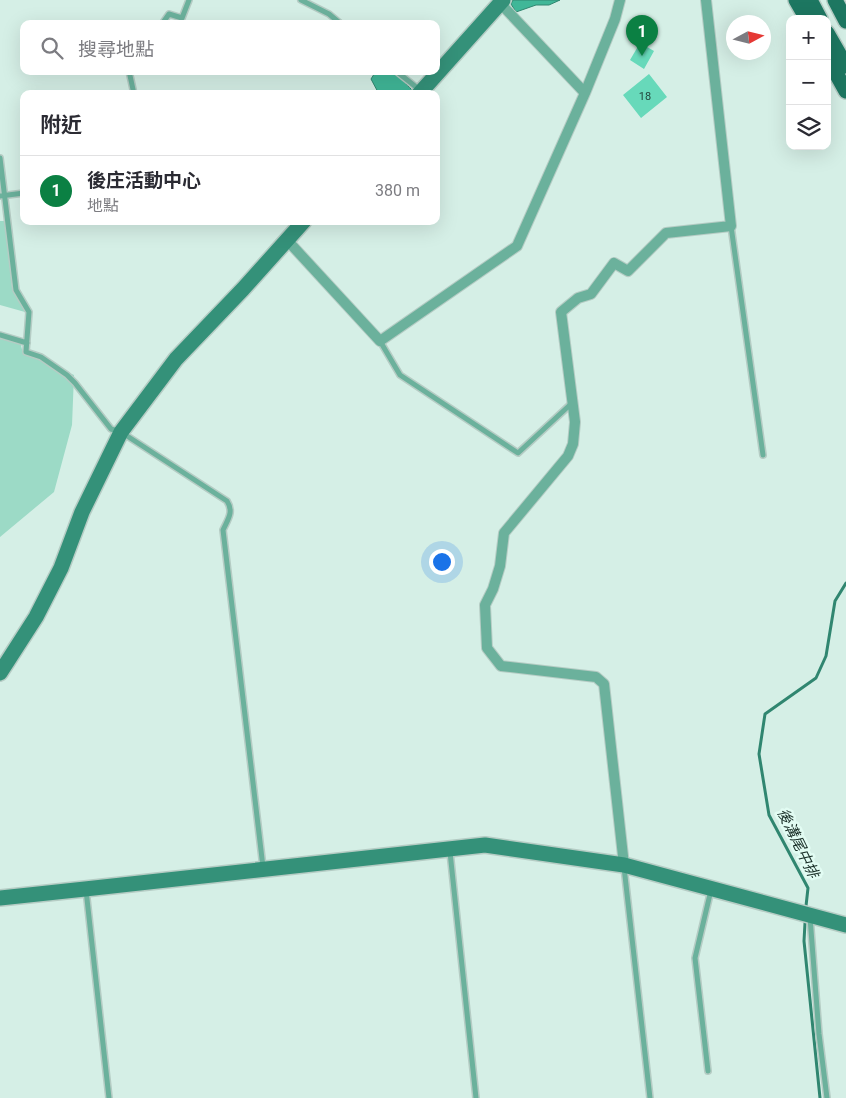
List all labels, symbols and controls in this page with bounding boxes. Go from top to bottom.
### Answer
pin: 1 [626,15,658,56]
north arrow [726,15,771,60]
map controls [786,15,831,150]
button: + [786,15,831,60]
search box [20,20,440,75]
icon: search [38,34,66,62]
text: 搜尋地點 [78,38,154,61]
button: − [786,60,831,105]
house number: 18 [639,90,651,103]
button: layers [786,105,831,150]
text: 附近 [40,113,82,137]
text: 後庄活動中心 [87,169,201,192]
text: 1 [51,181,61,200]
text: 380 m [375,181,420,200]
text: 地點 [87,196,119,215]
your location [429,549,455,575]
water label: 後溝尾中排 [773,805,823,882]

